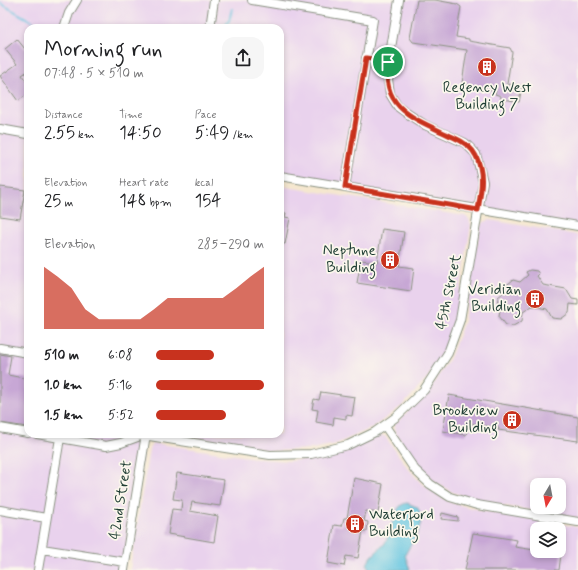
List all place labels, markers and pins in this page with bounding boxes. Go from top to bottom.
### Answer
pin [371,45,405,79]
building icon: Regency West Building 7 [476,56,498,78]
place label: Regency West Building 7 [443,78,532,116]
place label: Neptune Building [323,241,376,279]
building icon: Neptune Building [379,249,401,271]
place label: Veridian Building [468,280,521,318]
building icon: Veridian Building [524,288,546,310]
place label: Brookview Building [433,401,498,439]
building icon: Brookview Building [501,409,523,431]
place label: Waterford Building [369,505,434,543]
building icon: Waterford Building [344,513,366,535]

